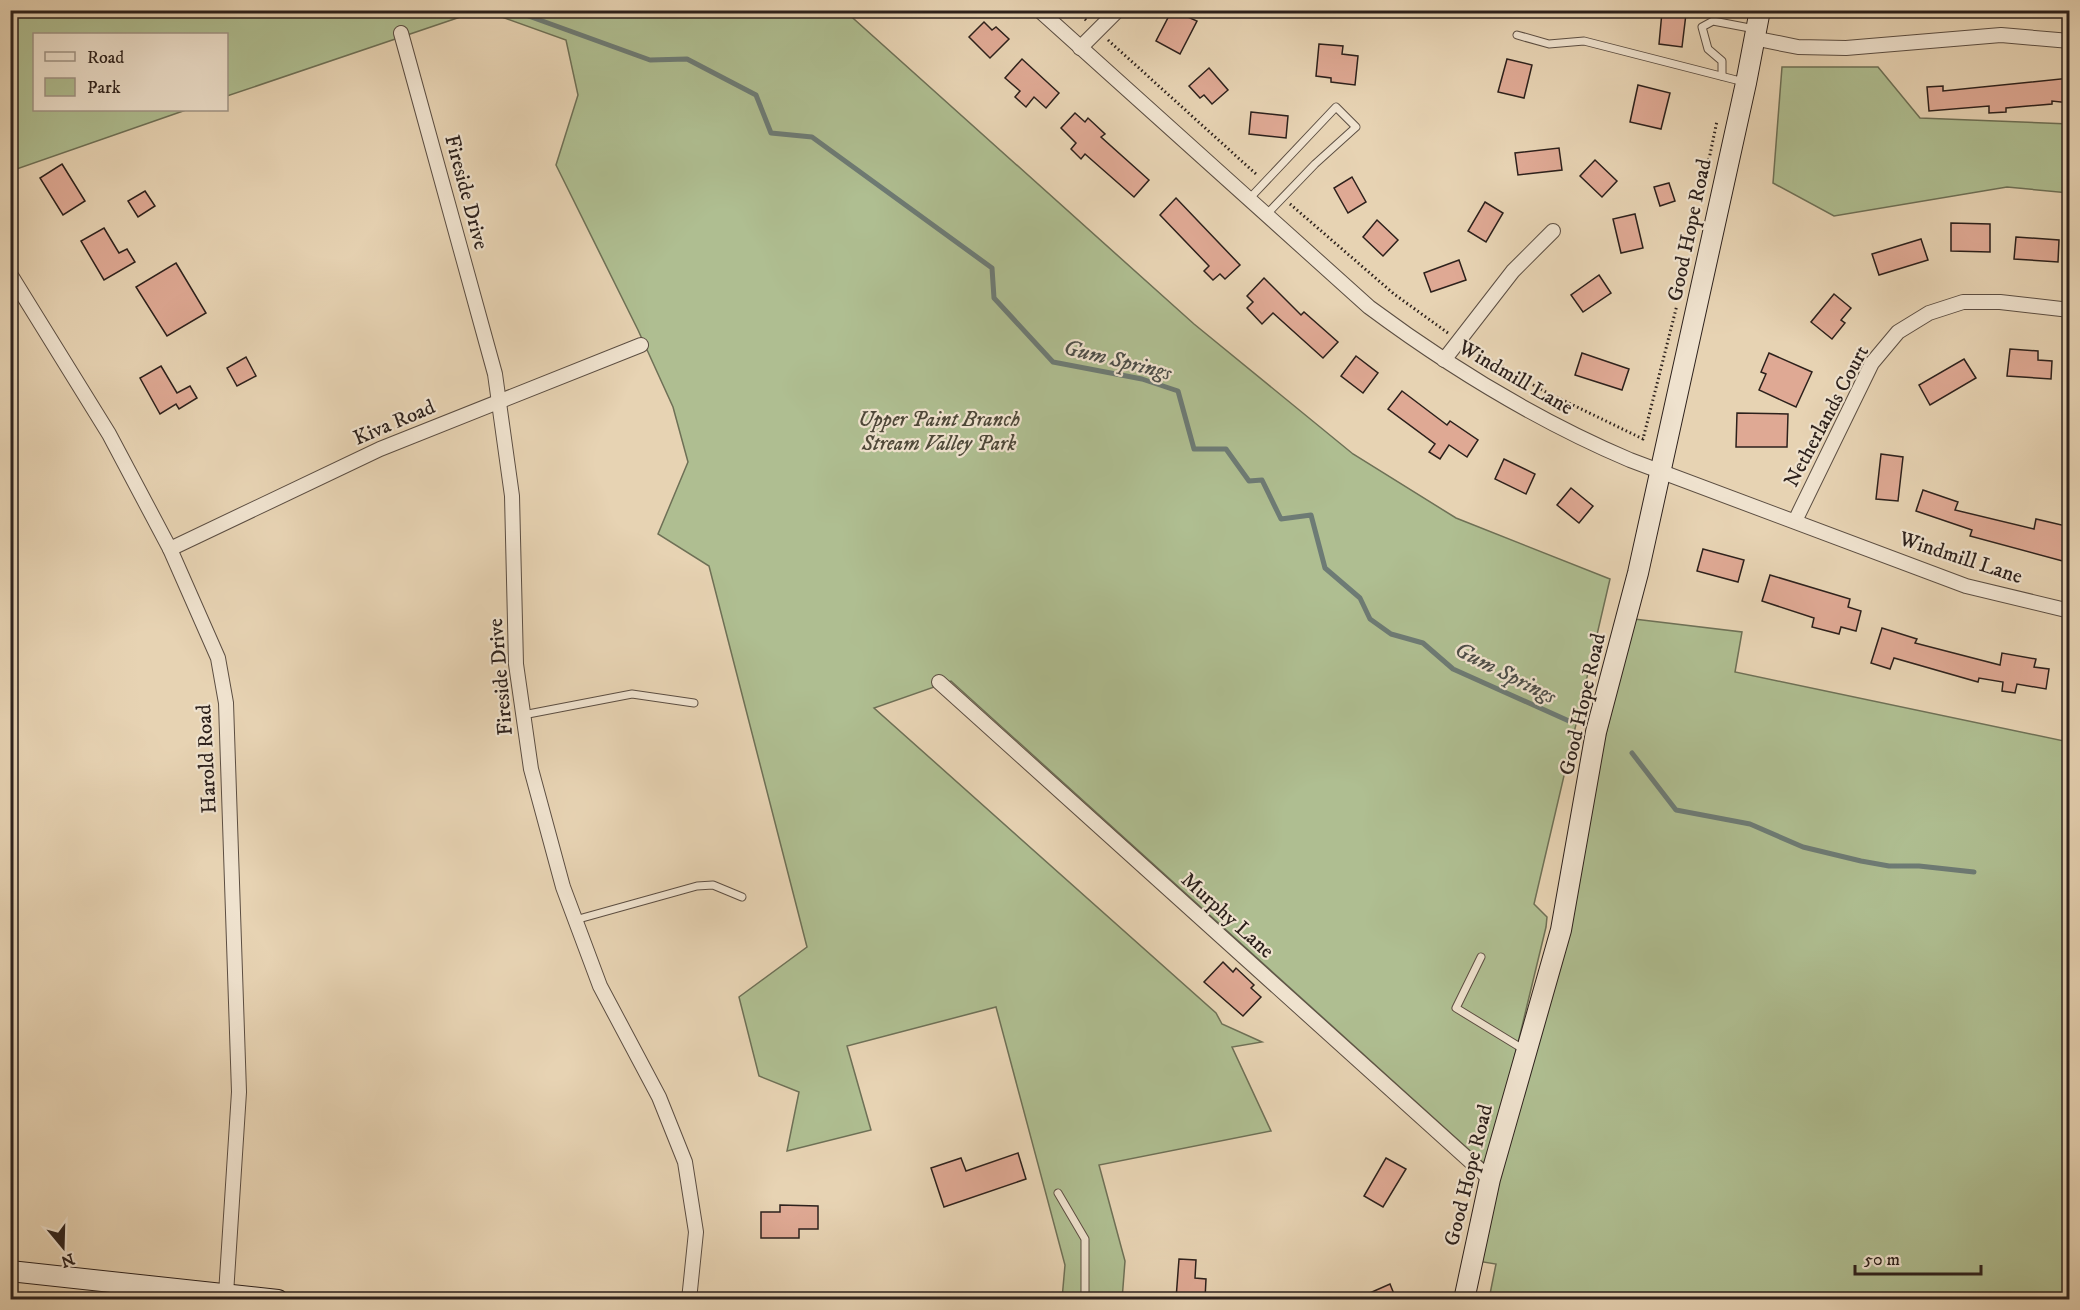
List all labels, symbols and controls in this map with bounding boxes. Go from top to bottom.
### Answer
legend [33,33,228,111]
text: Road [87,47,124,69]
text: Park [87,77,121,99]
street label: Fireside Drive [438,132,494,253]
street label: Good Hope Road [1662,156,1718,304]
water label: Gum Springs [1061,334,1176,387]
street label: Windmill Lane [1453,334,1578,421]
street label: Netherlands Court [1779,341,1875,492]
street label: Kiva Road [350,394,440,452]
park label: Upper Paint Branch Stream Valley Park [858,407,1020,457]
street label: Windmill Lane [1895,526,2026,590]
street label: Fireside Drive [483,617,519,737]
street label: Good Hope Road [1554,630,1612,778]
water label: Gum Springs [1450,636,1562,711]
street label: Harold Road [191,703,223,814]
street label: Murphy Lane [1175,867,1279,964]
street label: Good Hope Road [1439,1101,1499,1249]
north arrow [33,1217,93,1277]
scale bar [1855,1238,1981,1276]
text: N [58,1249,77,1272]
text: 50 m [1864,1249,1900,1271]

